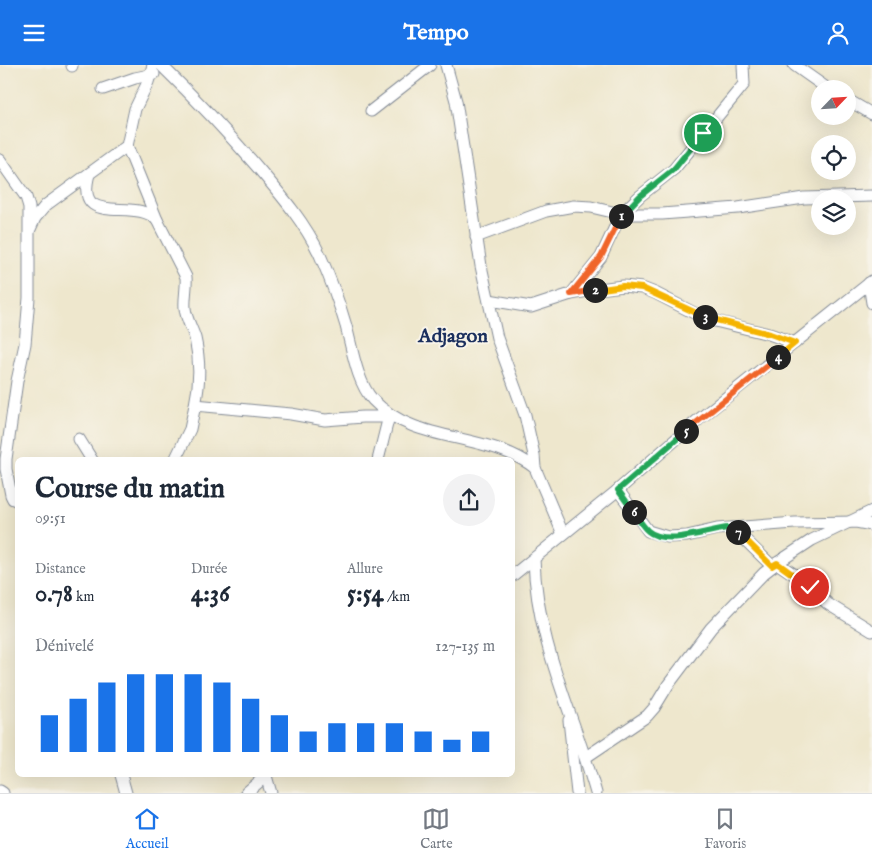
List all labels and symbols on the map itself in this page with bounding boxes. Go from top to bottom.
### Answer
north arrow [811,80,856,125]
pin [682,112,724,154]
pin: 1 [608,203,634,229]
pin: 2 [582,277,608,303]
pin: 3 [692,305,718,329]
district label: Adjagon [417,324,488,349]
pin: 4 [766,345,790,369]
pin: 5 [674,419,698,443]
pin: 6 [622,499,646,525]
pin: 7 [726,519,750,545]
pin [789,566,831,608]

